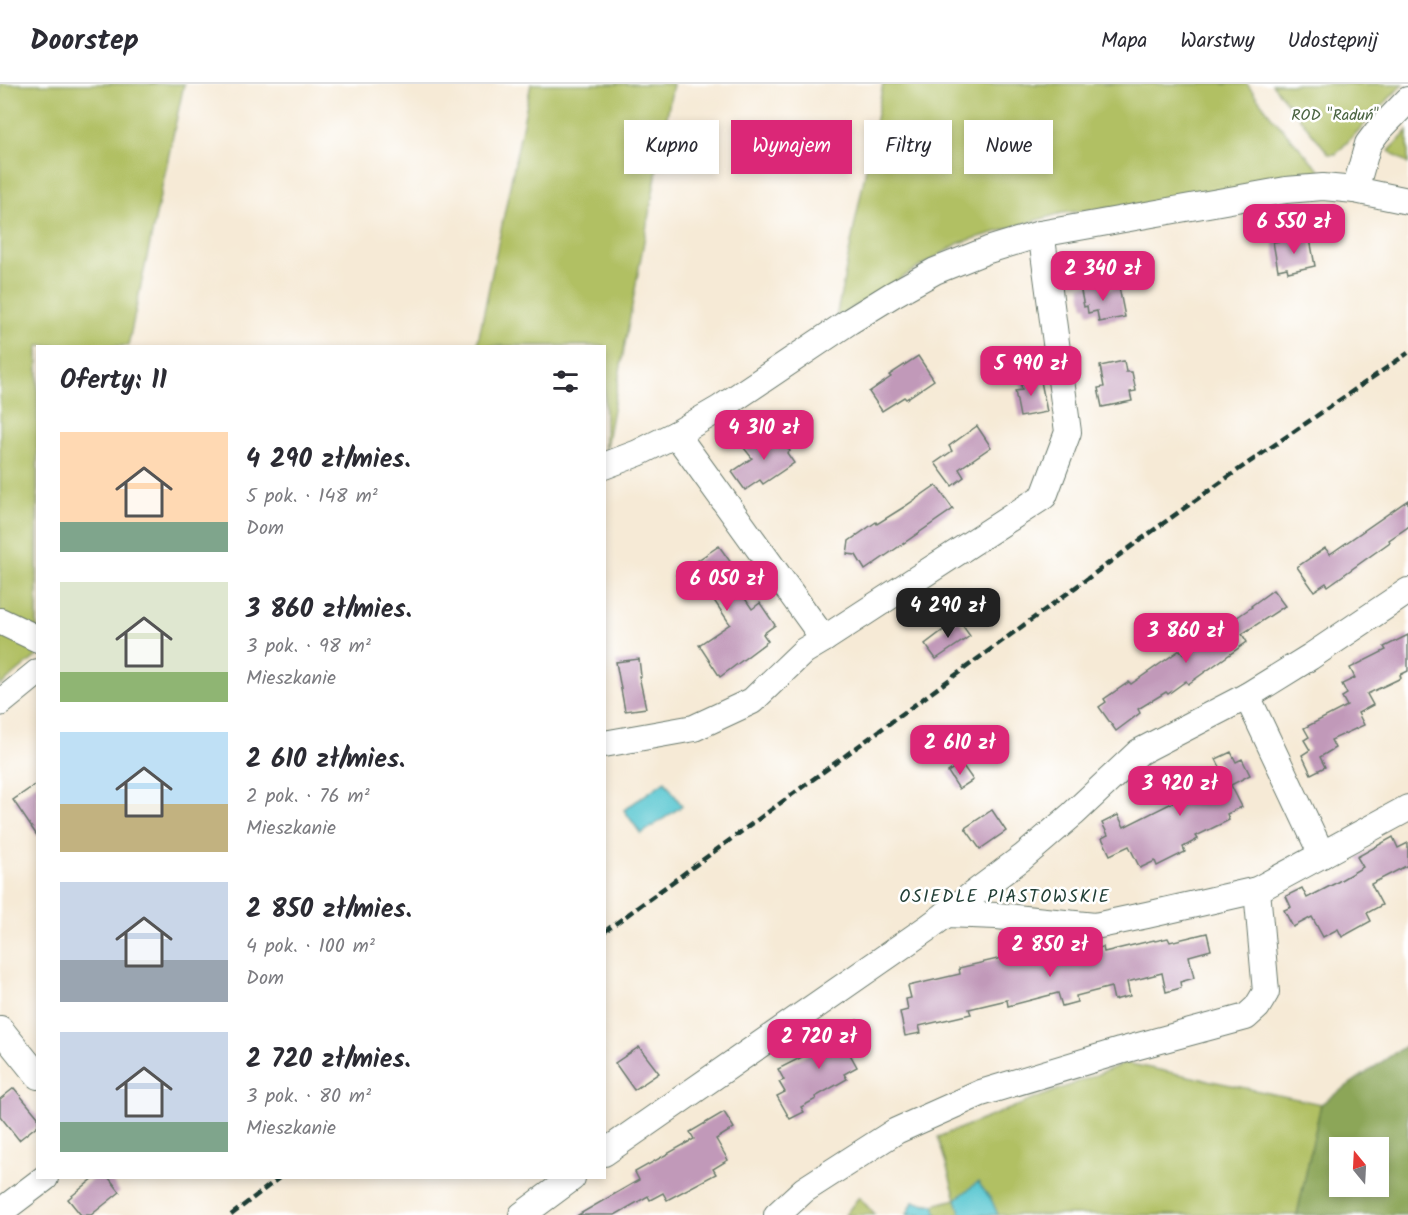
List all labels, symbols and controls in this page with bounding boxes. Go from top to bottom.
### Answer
text: Doorstep [30,19,139,64]
text: Mapa [1101,25,1147,58]
text: Warstwy [1180,25,1255,58]
text: Udostępnij [1288,25,1378,58]
park label: ROD "Raduń" [1291,103,1379,128]
chip: Kupno [624,120,719,174]
chip: Wynajem [731,120,852,174]
chip: Filtry [864,120,952,174]
chip: Nowe [964,120,1053,174]
pin: 6 550 zł [1232,204,1356,255]
text: 6 550 zł [1257,207,1331,239]
pin: 2 340 zł [1041,251,1165,302]
text: 2 340 zł [1065,254,1141,286]
pin: 5 990 zł [969,346,1093,397]
text: 5 990 zł [994,349,1068,381]
text: Oferty: 11 [60,360,167,402]
icon: filters [549,365,582,398]
pin: 4 310 zł [702,410,826,461]
text: 4 310 zł [729,413,799,445]
text: 4 290 zł/mies. [246,439,411,481]
icon: home [108,456,180,528]
text: 5 pok. · 148 m² [246,481,378,513]
text: Dom [246,513,284,545]
pin: 6 050 zł [665,561,789,612]
text: 6 050 zł [690,564,764,596]
pin: 4 290 zł [886,588,1010,639]
text: 3 860 zł/mies. [246,589,412,631]
text: 4 290 zł [910,591,986,623]
icon: home [108,606,180,678]
pin: 3 860 zł [1124,613,1248,664]
text: 3 860 zł [1148,616,1224,648]
text: 3 pok. · 98 m² [246,631,371,663]
text: Mieszkanie [246,663,336,695]
pin: 2 610 zł [898,725,1022,776]
text: 2 610 zł [924,728,996,760]
text: 2 610 zł/mies. [246,739,405,781]
icon: home [108,756,180,828]
pin: 3 920 zł [1118,766,1242,817]
text: 3 920 zł [1142,769,1218,801]
text: 2 pok. · 76 m² [246,781,370,813]
text: Mieszkanie [246,813,336,845]
district label: OSIEDLE PIASTOWSKIE [899,883,1111,912]
text: 2 850 zł/mies. [246,889,412,931]
icon: home [108,906,180,978]
pin: 2 850 zł [988,927,1112,978]
text: 2 850 zł [1012,930,1088,962]
text: 4 pok. · 100 m² [246,931,375,963]
text: Dom [246,963,284,995]
pin: 2 720 zł [757,1019,881,1070]
text: 2 720 zł [781,1022,857,1054]
text: 2 720 zł/mies. [246,1039,411,1081]
icon: home [108,1056,180,1128]
text: 3 pok. · 80 m² [246,1081,371,1113]
text: Mieszkanie [246,1113,336,1145]
north arrow [1329,1137,1389,1197]
map controls [1329,1137,1389,1197]

